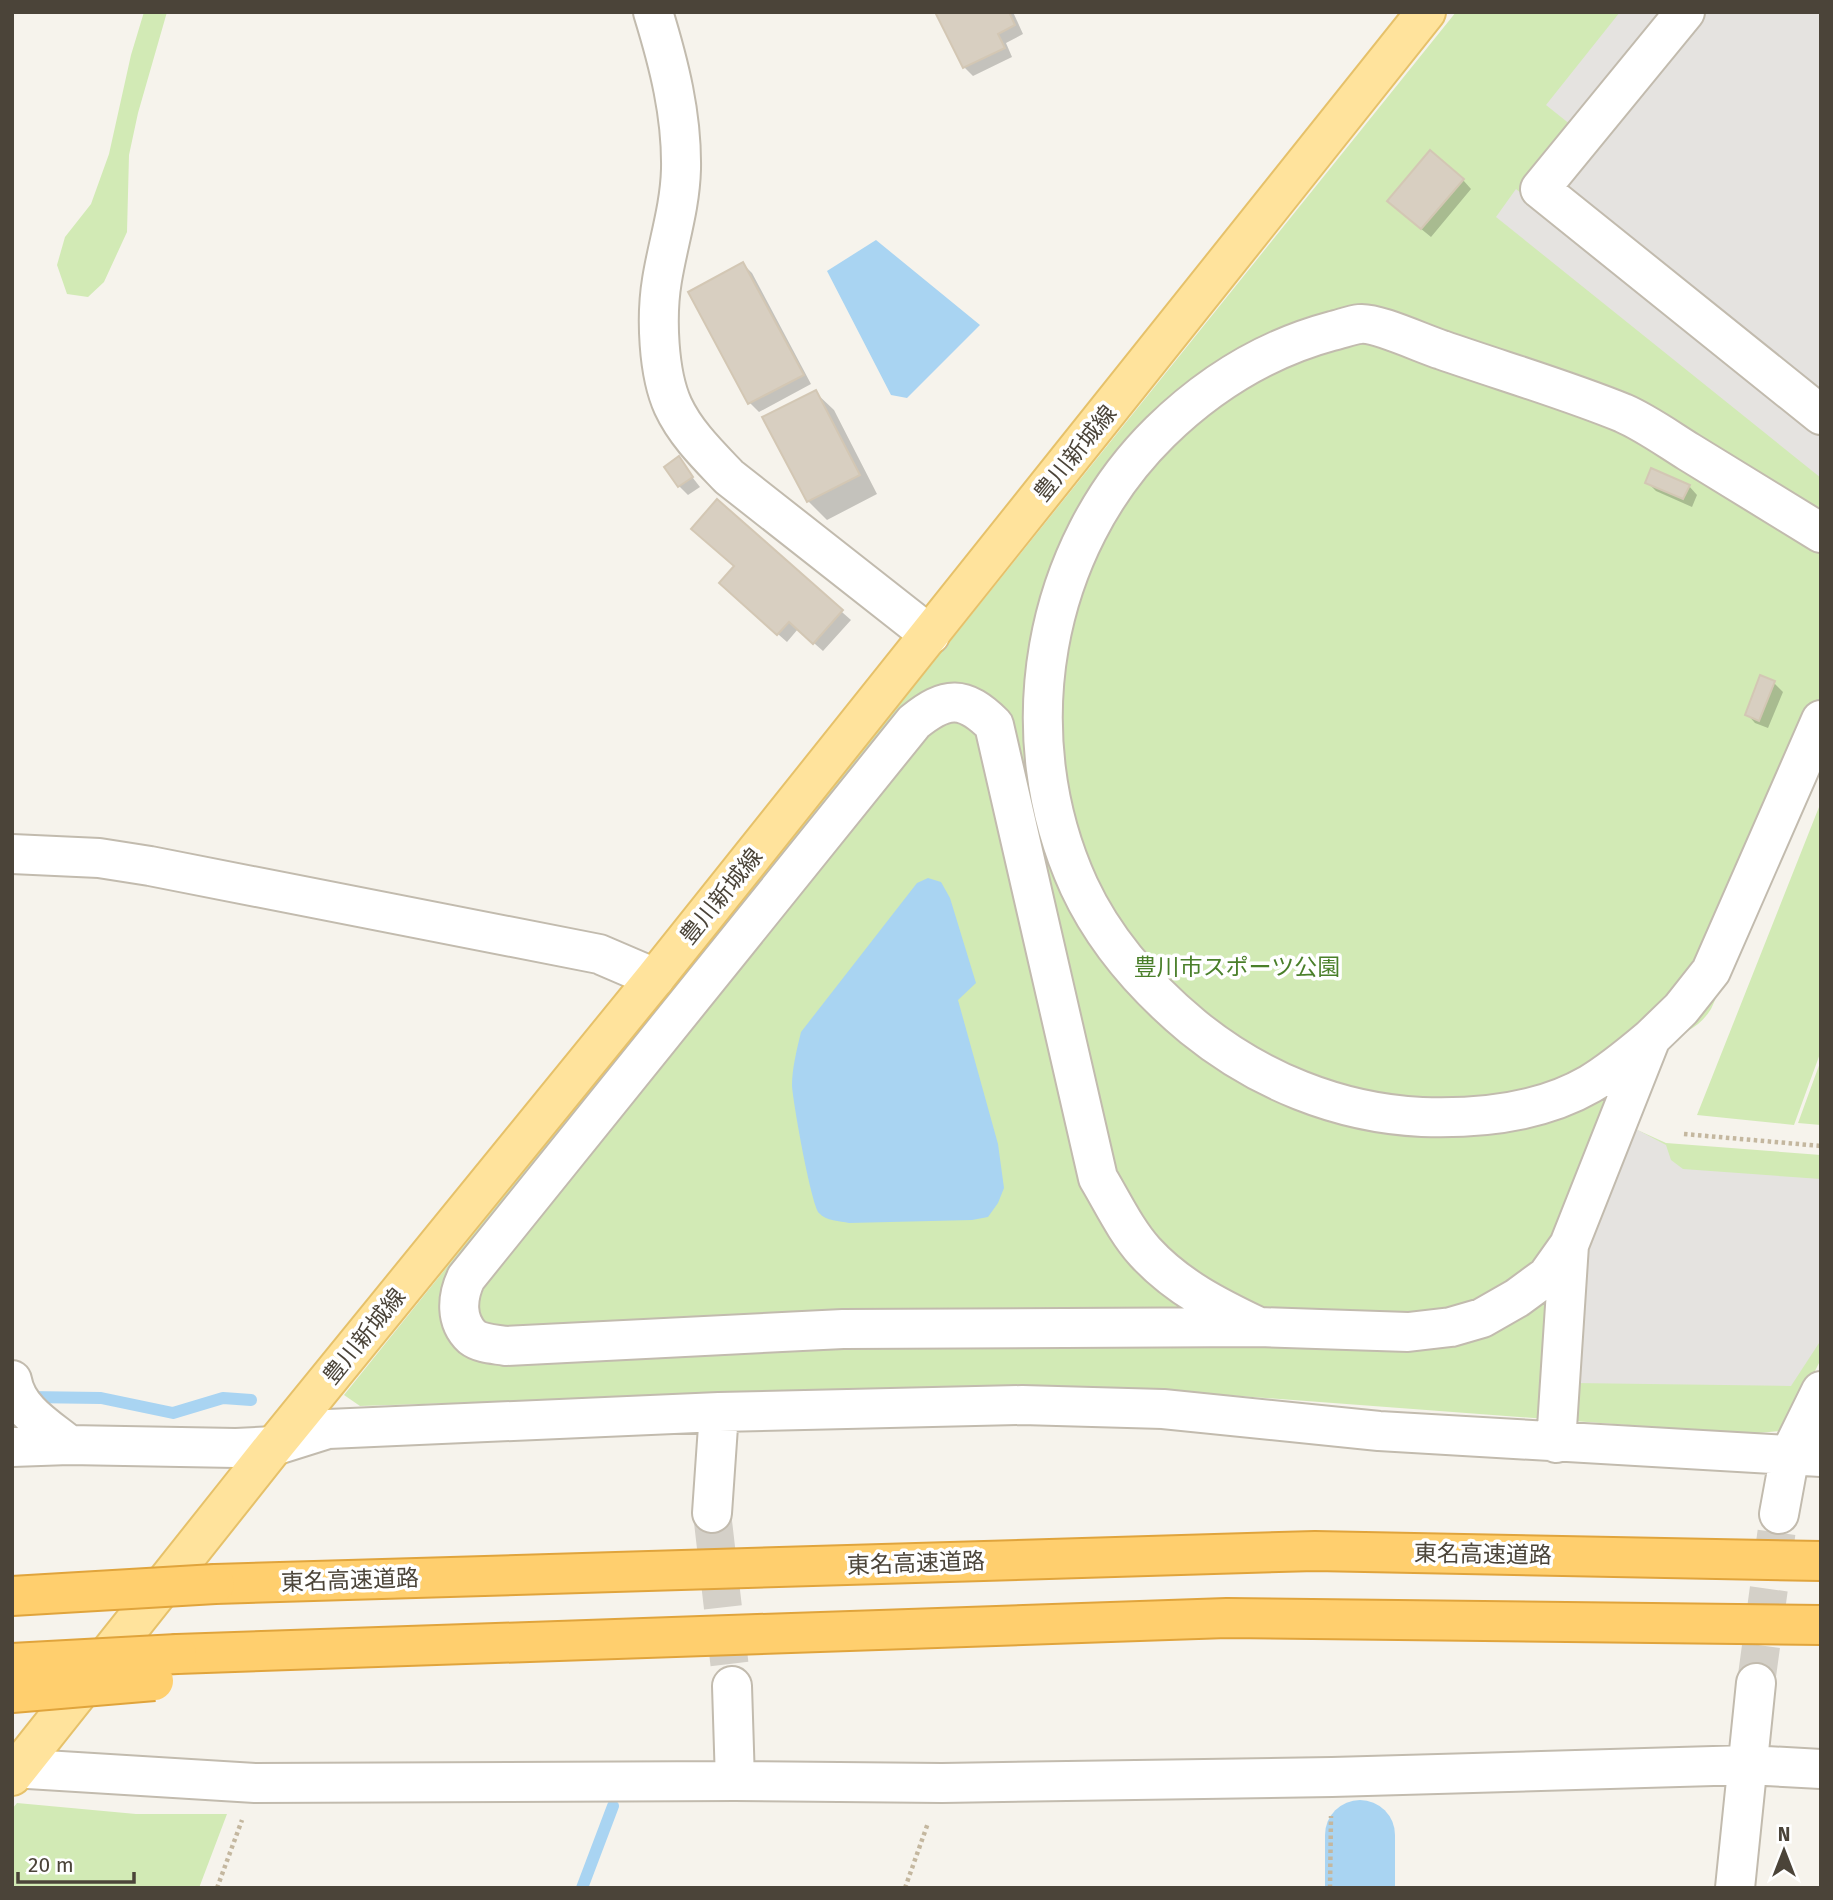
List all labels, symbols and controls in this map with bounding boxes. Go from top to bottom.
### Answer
street label: 豊川新城線 [1028,400,1122,506]
street label: 豊川新城線 [674,843,768,949]
park label: 豊川市スポーツ公園 [1134,953,1340,981]
street label: 豊川新城線 [317,1283,411,1389]
street label: 東名高速道路 [1414,1539,1552,1569]
street label: 東名高速道路 [847,1547,985,1579]
street label: 東名高速道路 [281,1564,419,1596]
north arrow [1749,1816,1819,1886]
text: N [1778,1823,1790,1846]
scale bar [18,1840,133,1884]
text: 20 m [28,1852,74,1878]

